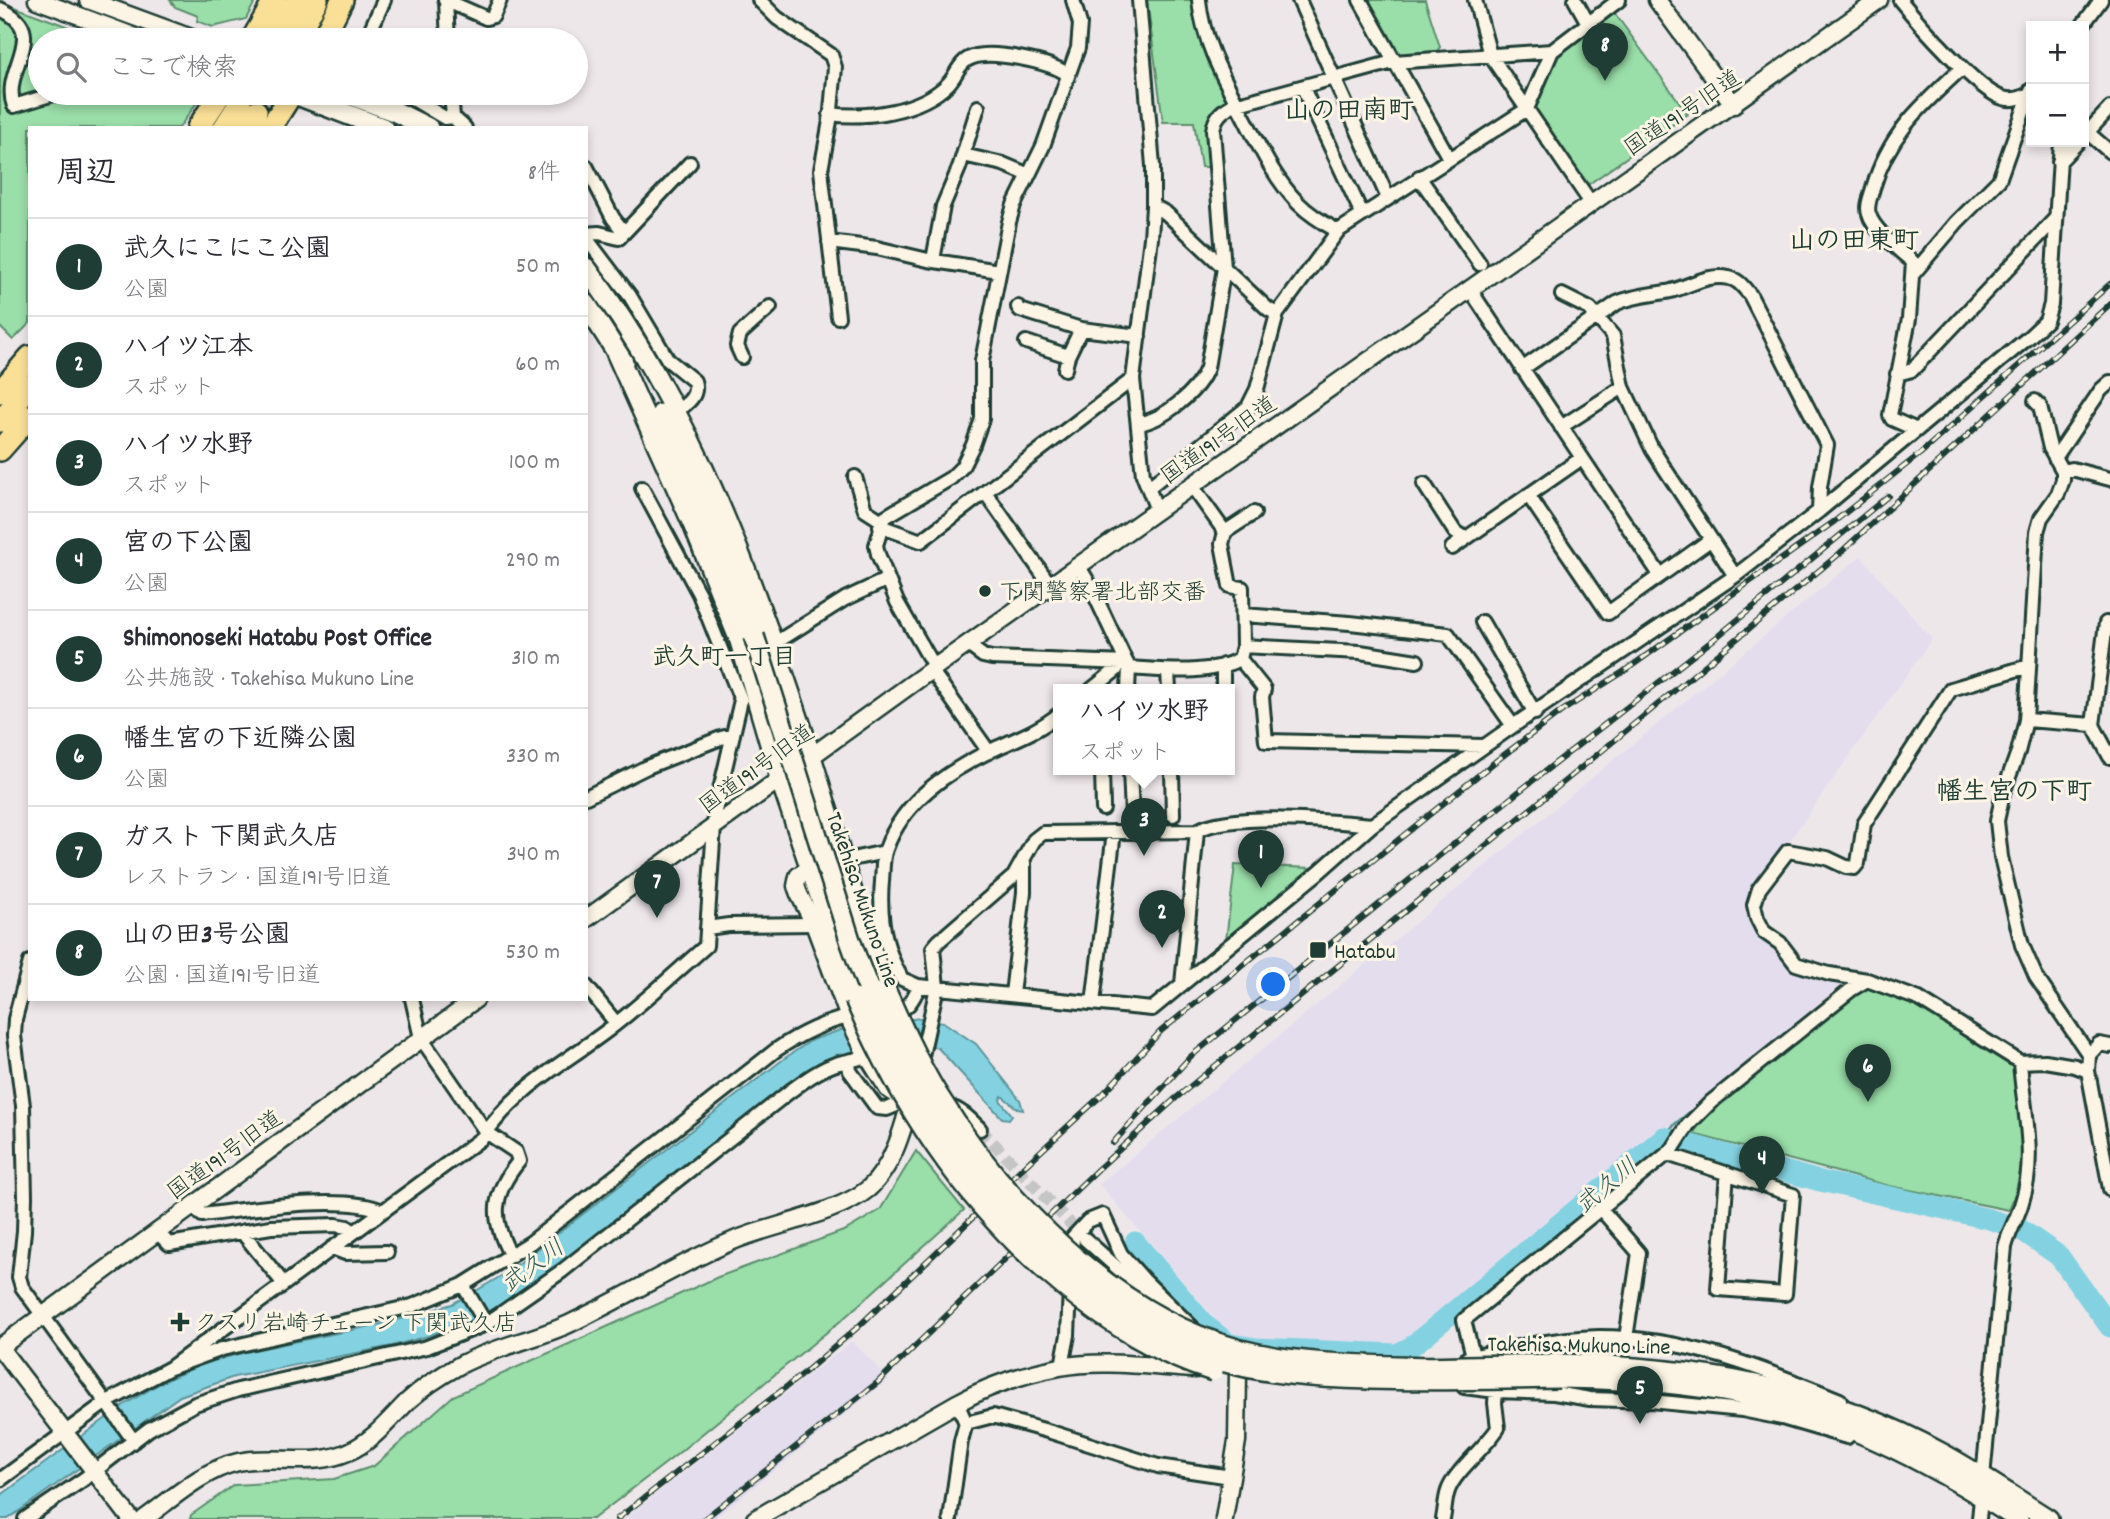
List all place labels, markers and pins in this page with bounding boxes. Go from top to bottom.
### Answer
pin: 8 [1582,23,1628,81]
place label: 下関警察署北部交番 [999,578,1206,611]
marker: 下関警察署北部交番 [977,583,993,599]
pin: 3 [1121,798,1167,856]
pin: 1 [1238,830,1284,888]
pin: 7 [634,860,680,918]
pin: 2 [1139,890,1185,948]
place label: Hatabu [1334,937,1396,970]
marker: Hatabu [1308,940,1328,960]
pin: 6 [1845,1044,1891,1102]
pin: 4 [1739,1136,1785,1194]
place label: クスリ岩崎チェーン 下関武久店 [194,1309,517,1342]
marker: クスリ岩崎チェーン 下関武久店 [172,1314,188,1330]
pin: 5 [1617,1366,1663,1424]

